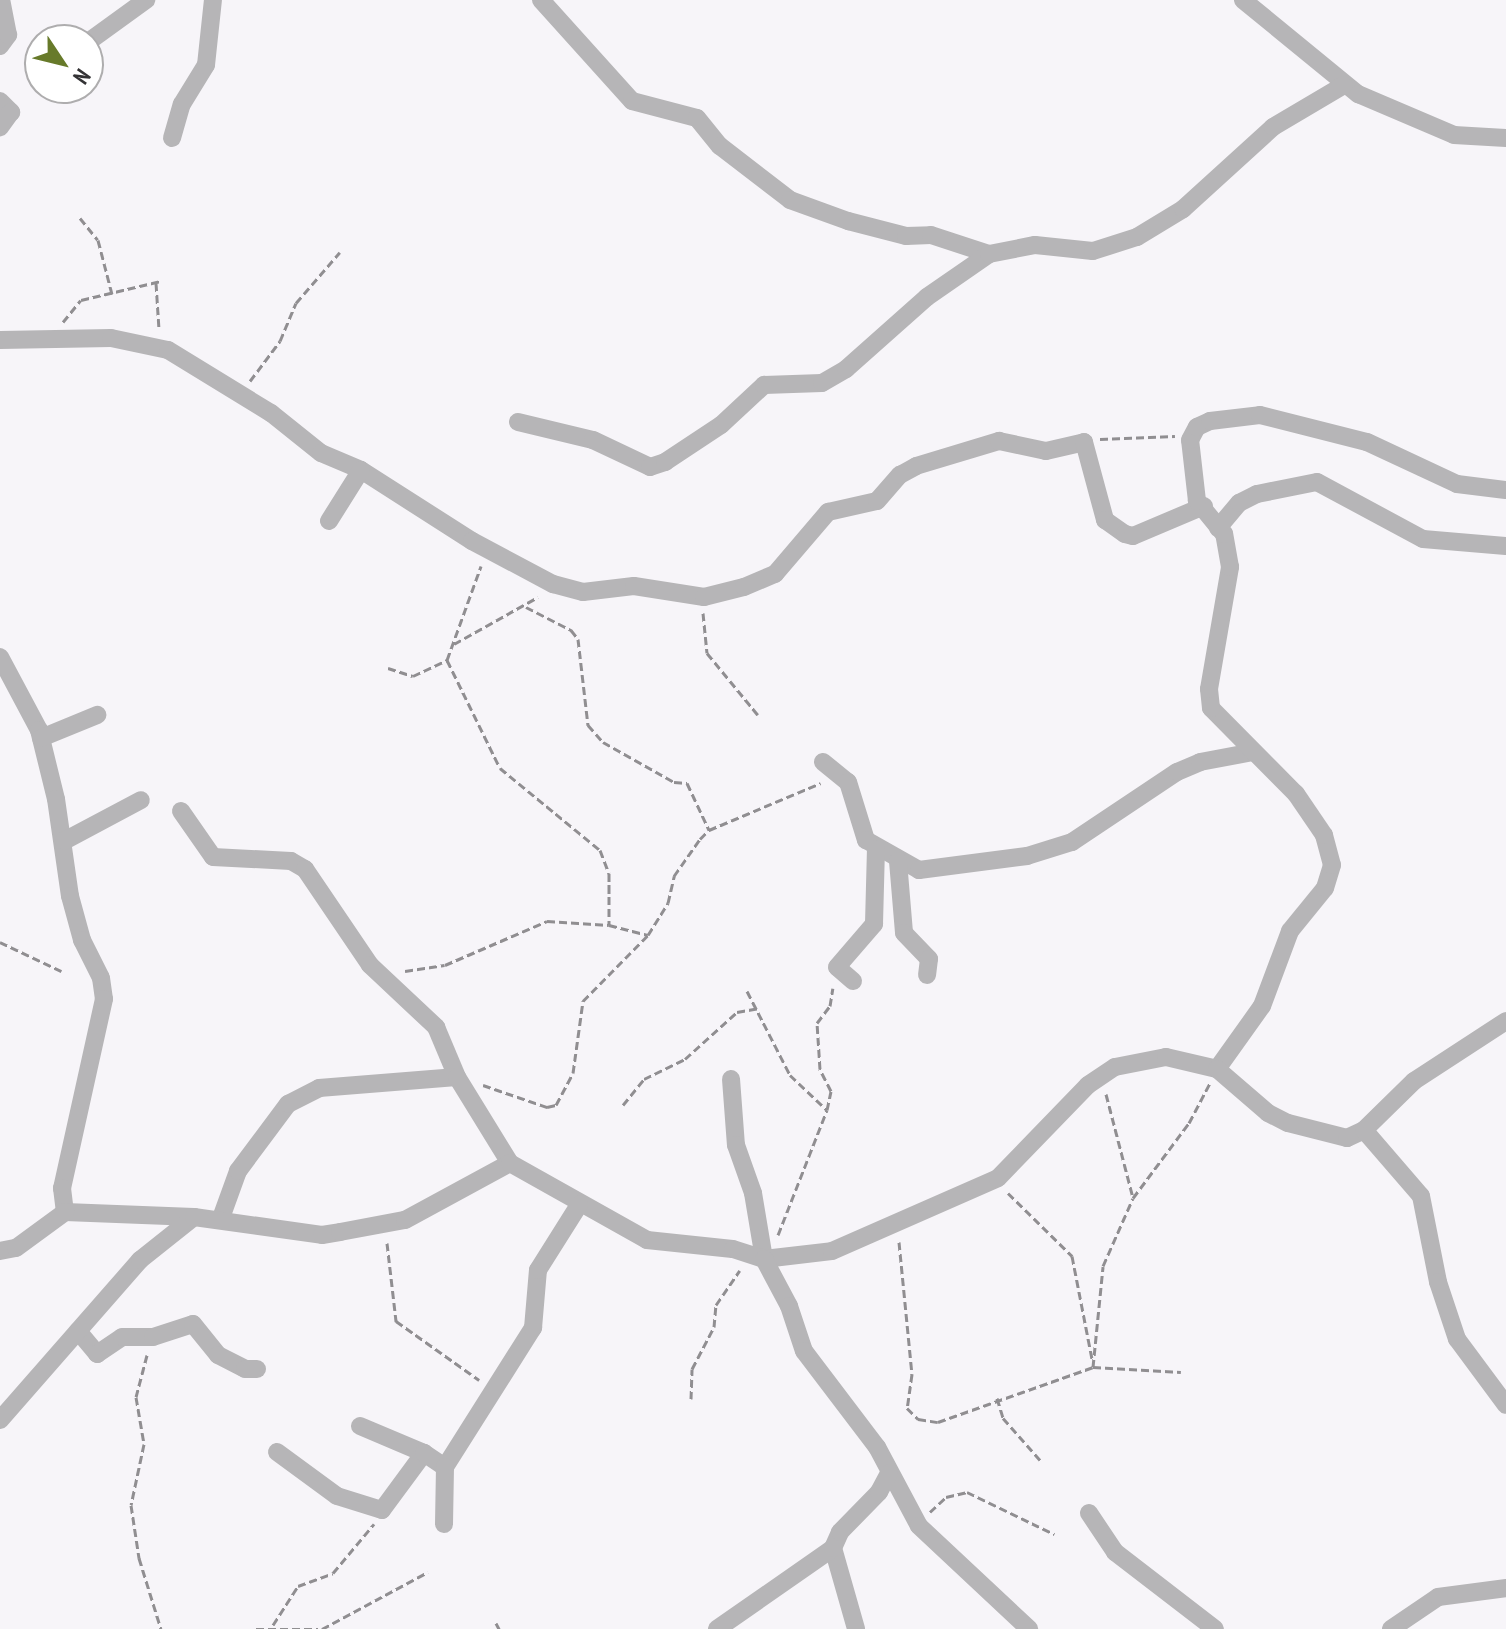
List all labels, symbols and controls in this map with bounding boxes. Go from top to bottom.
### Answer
north arrow [24,24,104,104]
text: N [67,64,97,90]

